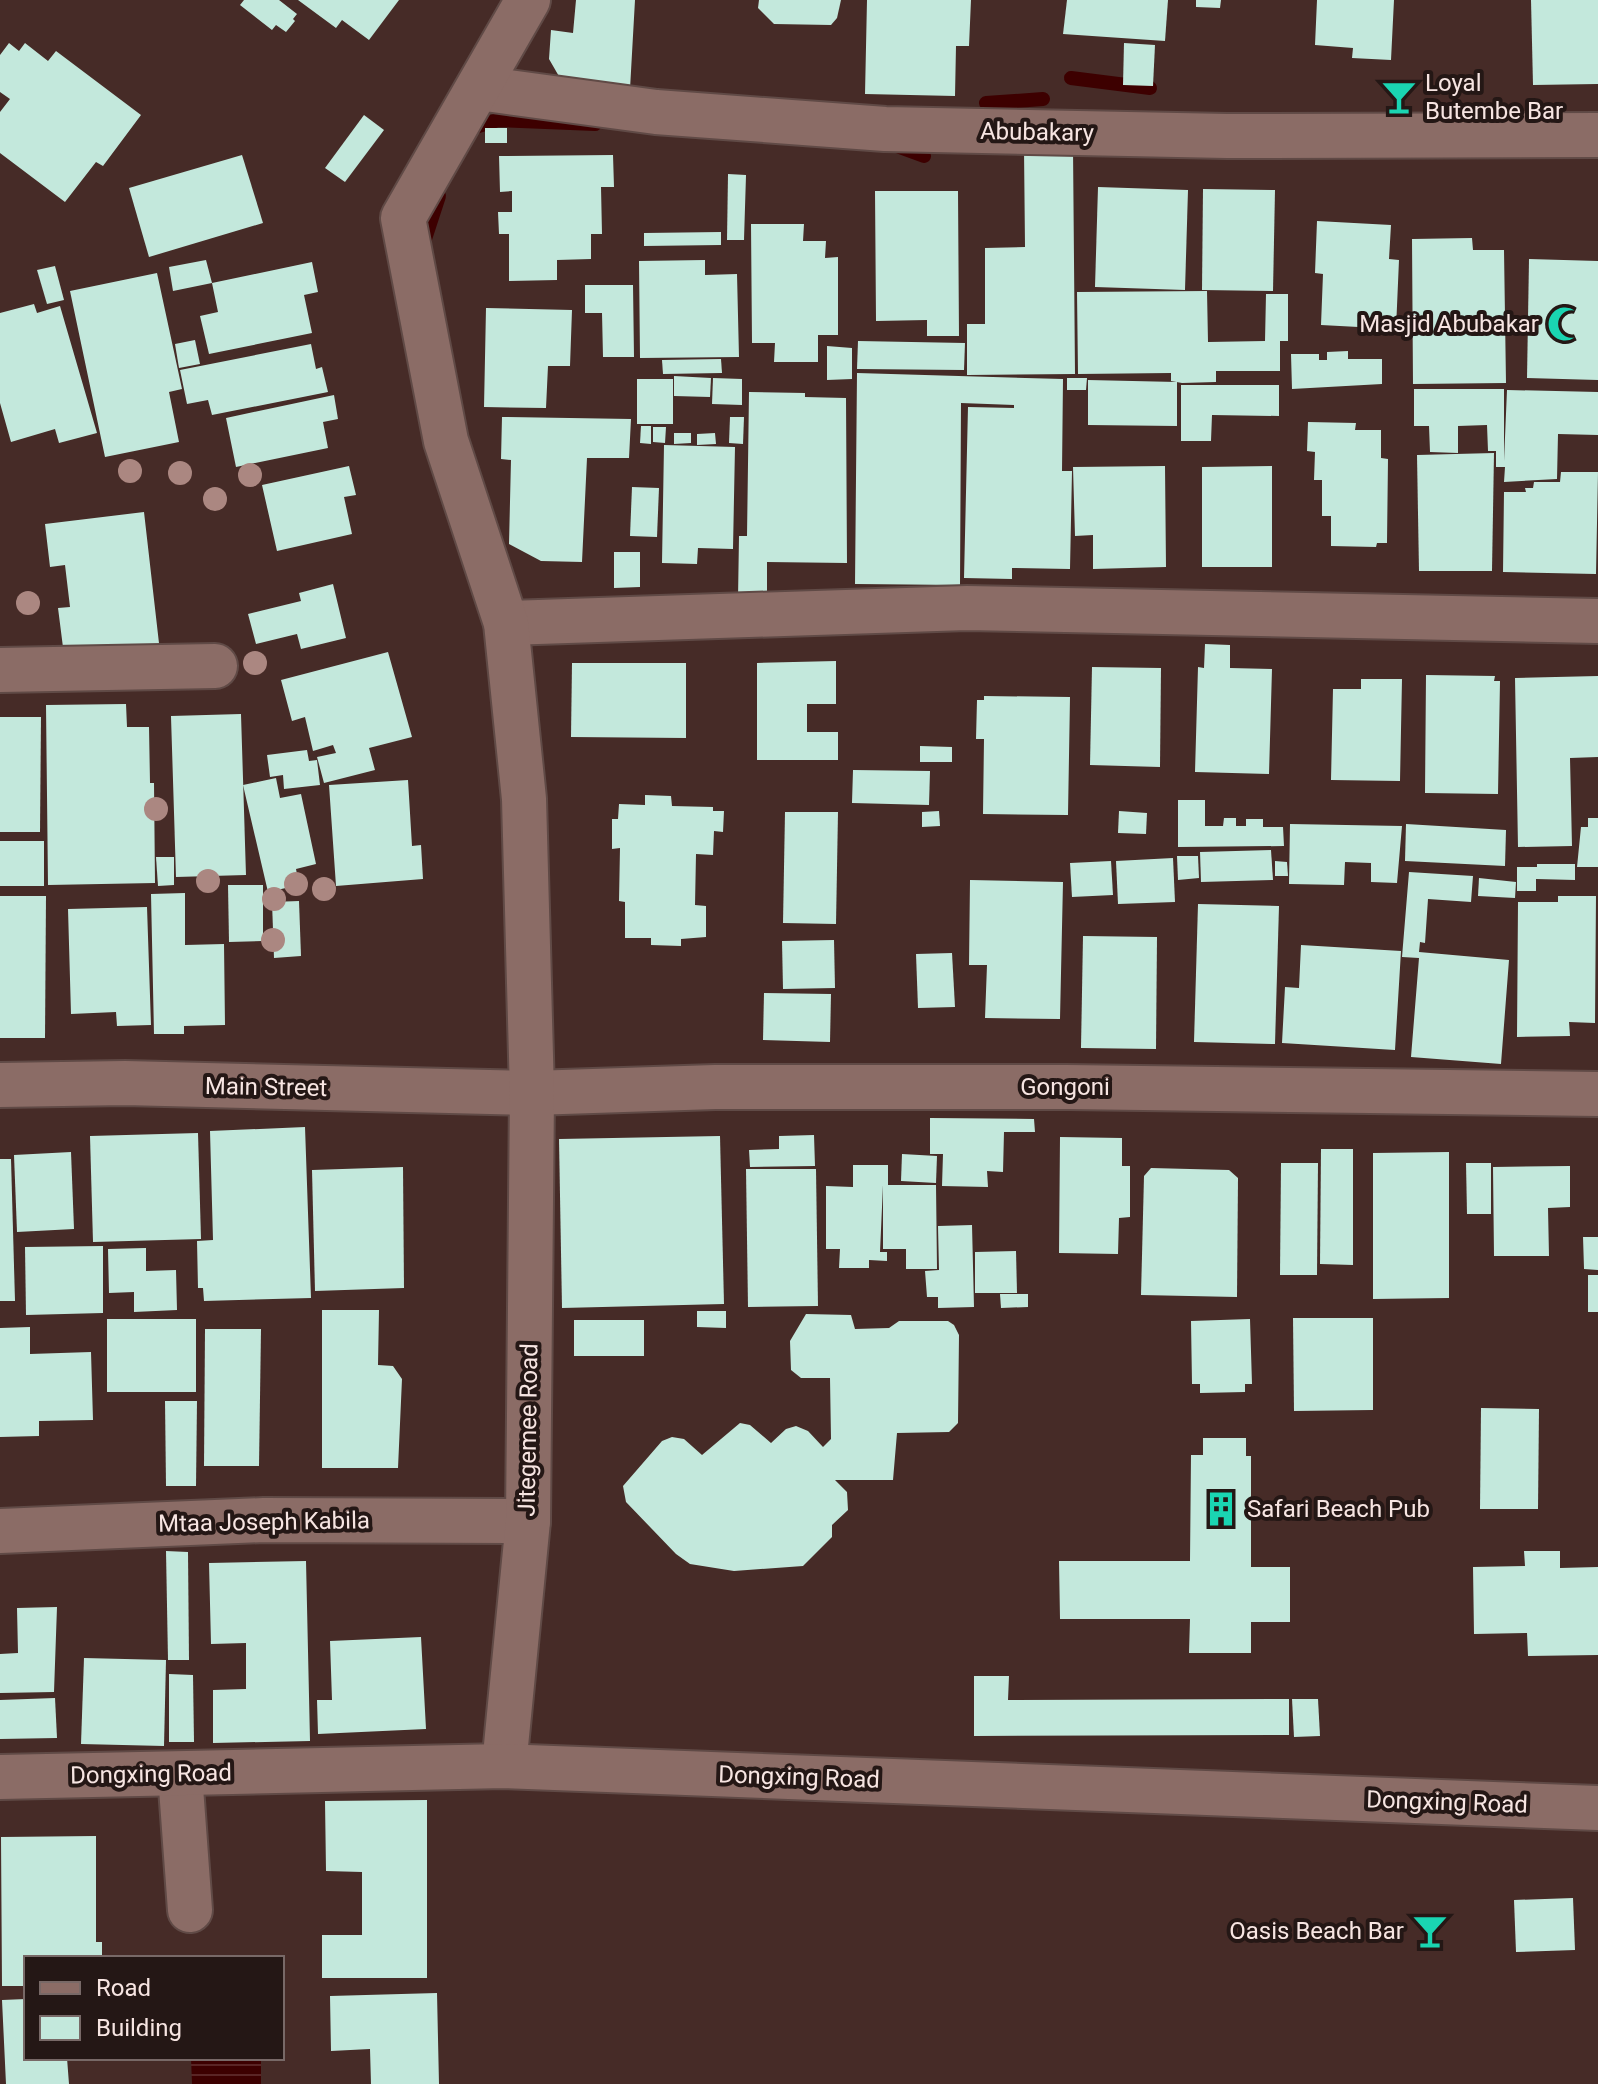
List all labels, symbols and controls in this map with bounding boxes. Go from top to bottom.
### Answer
place label: Loyal Butembe Bar [1425,69,1563,125]
bar icon: Loyal Butembe Bar [1380,78,1418,116]
street label: Abubakary [980,117,1095,147]
mosque icon: Masjid Abubakar [1546,305,1584,343]
place label: Masjid Abubakar [1359,310,1539,338]
street label: Main Street [205,1072,328,1102]
street label: Gongoni [1020,1073,1110,1101]
street label: Jitegemee Road [512,1343,544,1517]
building icon: Safari Beach Pub [1202,1490,1240,1528]
place label: Safari Beach Pub [1247,1495,1430,1523]
street label: Mtaa Joseph Kabila [158,1506,370,1538]
street label: Dongxing Road [70,1759,232,1789]
street label: Dongxing Road [718,1760,880,1794]
street label: Dongxing Road [1366,1785,1528,1819]
bar icon: Oasis Beach Bar [1411,1912,1449,1950]
place label: Oasis Beach Bar [1229,1917,1404,1945]
legend [24,1956,284,2060]
text: Road [96,1974,151,2002]
text: Building [96,2014,182,2042]

